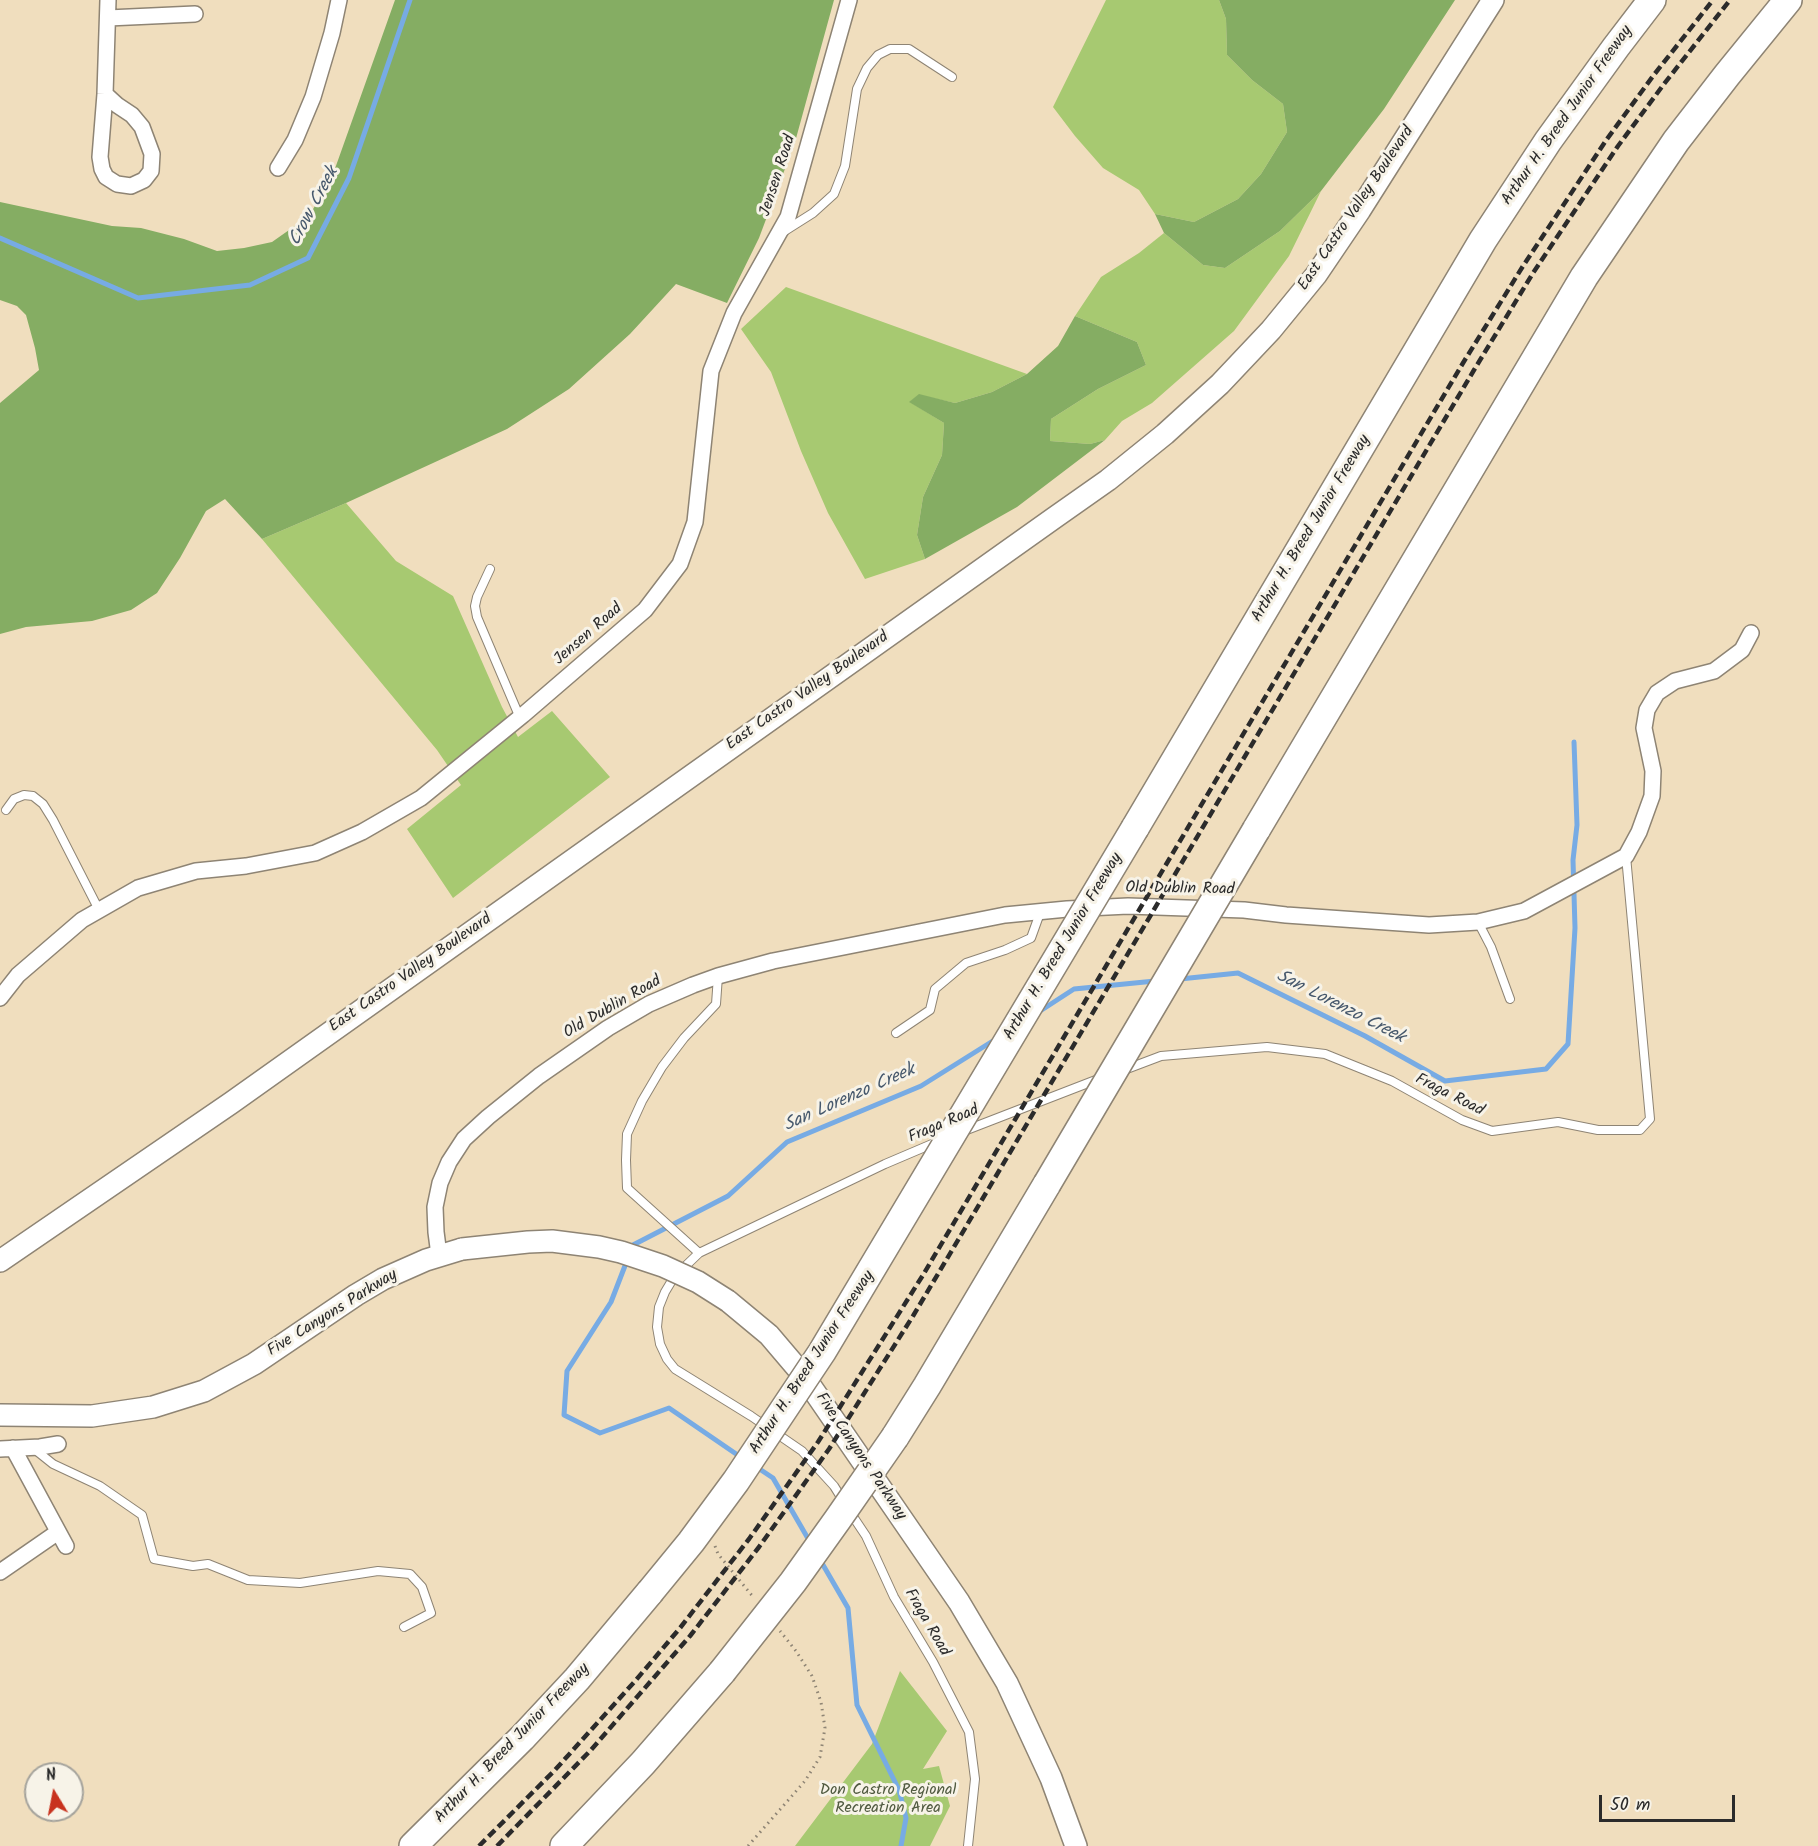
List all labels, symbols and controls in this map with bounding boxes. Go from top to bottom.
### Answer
street label: Arthur H. Breed Junior Freeway [1499,23,1637,209]
street label: East Castro Valley Boulevard [1295,123,1419,295]
street label: Jensen Road [757,133,801,219]
water label: Crow Creek [285,164,345,250]
street label: Arthur H. Breed Junior Freeway [1248,432,1376,626]
street label: Jensen Road [551,600,627,670]
street label: East Castro Valley Boulevard [723,628,893,756]
street label: Arthur H. Breed Junior Freeway [1000,850,1128,1044]
street label: Old Dublin Road [1125,879,1235,901]
street label: East Castro Valley Boulevard [326,910,496,1038]
water label: San Lorenzo Creek [1272,966,1408,1050]
street label: Old Dublin Road [561,972,665,1044]
water label: San Lorenzo Creek [781,1060,919,1138]
street label: Fraga Road [1411,1070,1487,1122]
street label: Fraga Road [906,1102,982,1148]
street label: Five Canyons Parkway [265,1266,401,1362]
street label: Arthur H. Breed Junior Freeway [746,1268,880,1458]
street label: Five Canyons Parkway [810,1390,910,1524]
street label: Fraga Road [899,1586,953,1660]
street label: Arthur H. Breed Junior Freeway [432,1660,594,1828]
north arrow [24,1762,84,1822]
text: N [44,1763,58,1789]
park label: Don Castro Regional Recreation Area [820,1781,956,1819]
scale bar [1602,1783,1738,1821]
text: 50 m [1610,1791,1650,1820]

